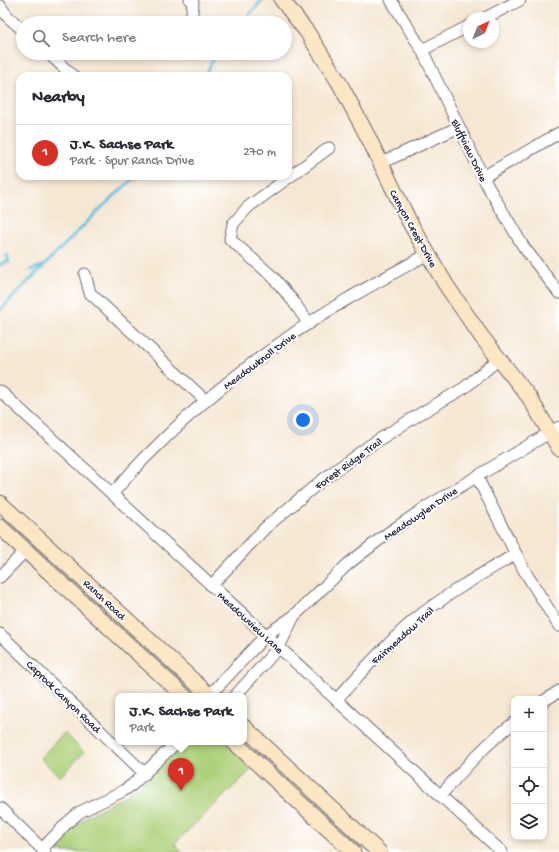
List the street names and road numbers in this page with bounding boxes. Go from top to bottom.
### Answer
street label: Bluffview Drive [447,116,490,184]
street label: Canyon Crest Drive [386,188,439,270]
street label: Meadowknoll Drive [222,330,299,393]
street label: Forest Ridge Trail [312,436,386,494]
street label: Meadowglen Drive [382,485,460,544]
street label: Ranch Road [80,578,128,624]
street label: Meadowview Lane [214,590,285,657]
street label: Fairmeadow Trail [369,605,437,668]
street label: Caprock Canyon Road [23,659,103,737]

